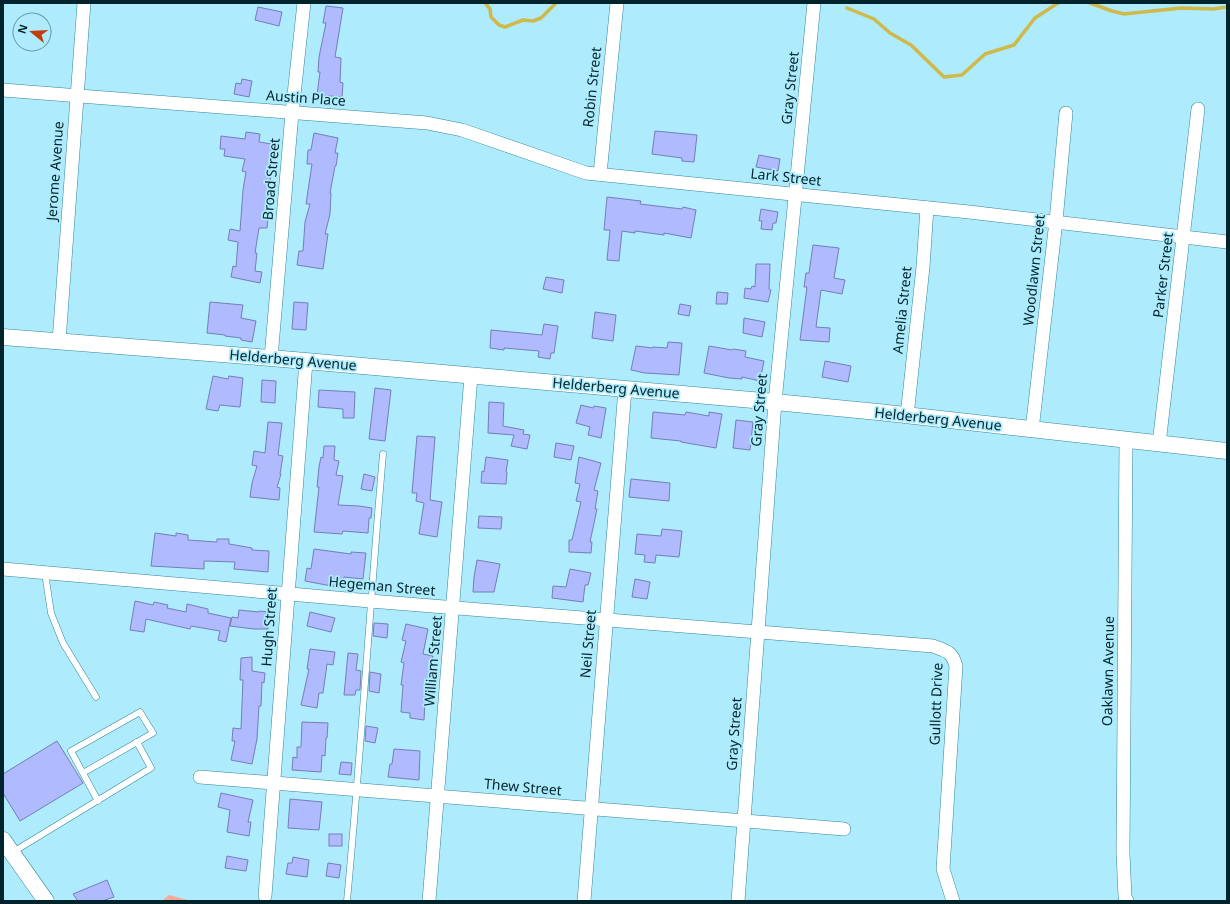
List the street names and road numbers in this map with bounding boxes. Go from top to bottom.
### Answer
street label: Robin Street [578,46,605,128]
street label: Gray Street [776,50,803,125]
street label: Austin Place [266,85,347,110]
street label: Jerome Avenue [41,121,67,223]
street label: Broad Street [257,137,284,221]
street label: Lark Street [750,163,822,190]
street label: Woodlawn Street [1018,213,1049,327]
street label: Parker Street [1148,231,1177,319]
street label: Amelia Street [887,265,916,355]
street label: Helderberg Avenue [229,344,358,375]
street label: Helderberg Avenue [552,372,681,403]
street label: Gray Street [746,373,771,447]
street label: Helderberg Avenue [874,402,1003,435]
street label: Hegeman Street [328,571,436,600]
street label: Hugh Street [256,587,281,667]
street label: Neil Street [575,609,600,679]
street label: William Street [419,615,446,707]
street label: Oaklawn Avenue [1097,616,1118,726]
street label: Gullott Drive [925,662,946,746]
street label: Gray Street [721,697,746,771]
street label: Thew Street [483,774,563,799]

